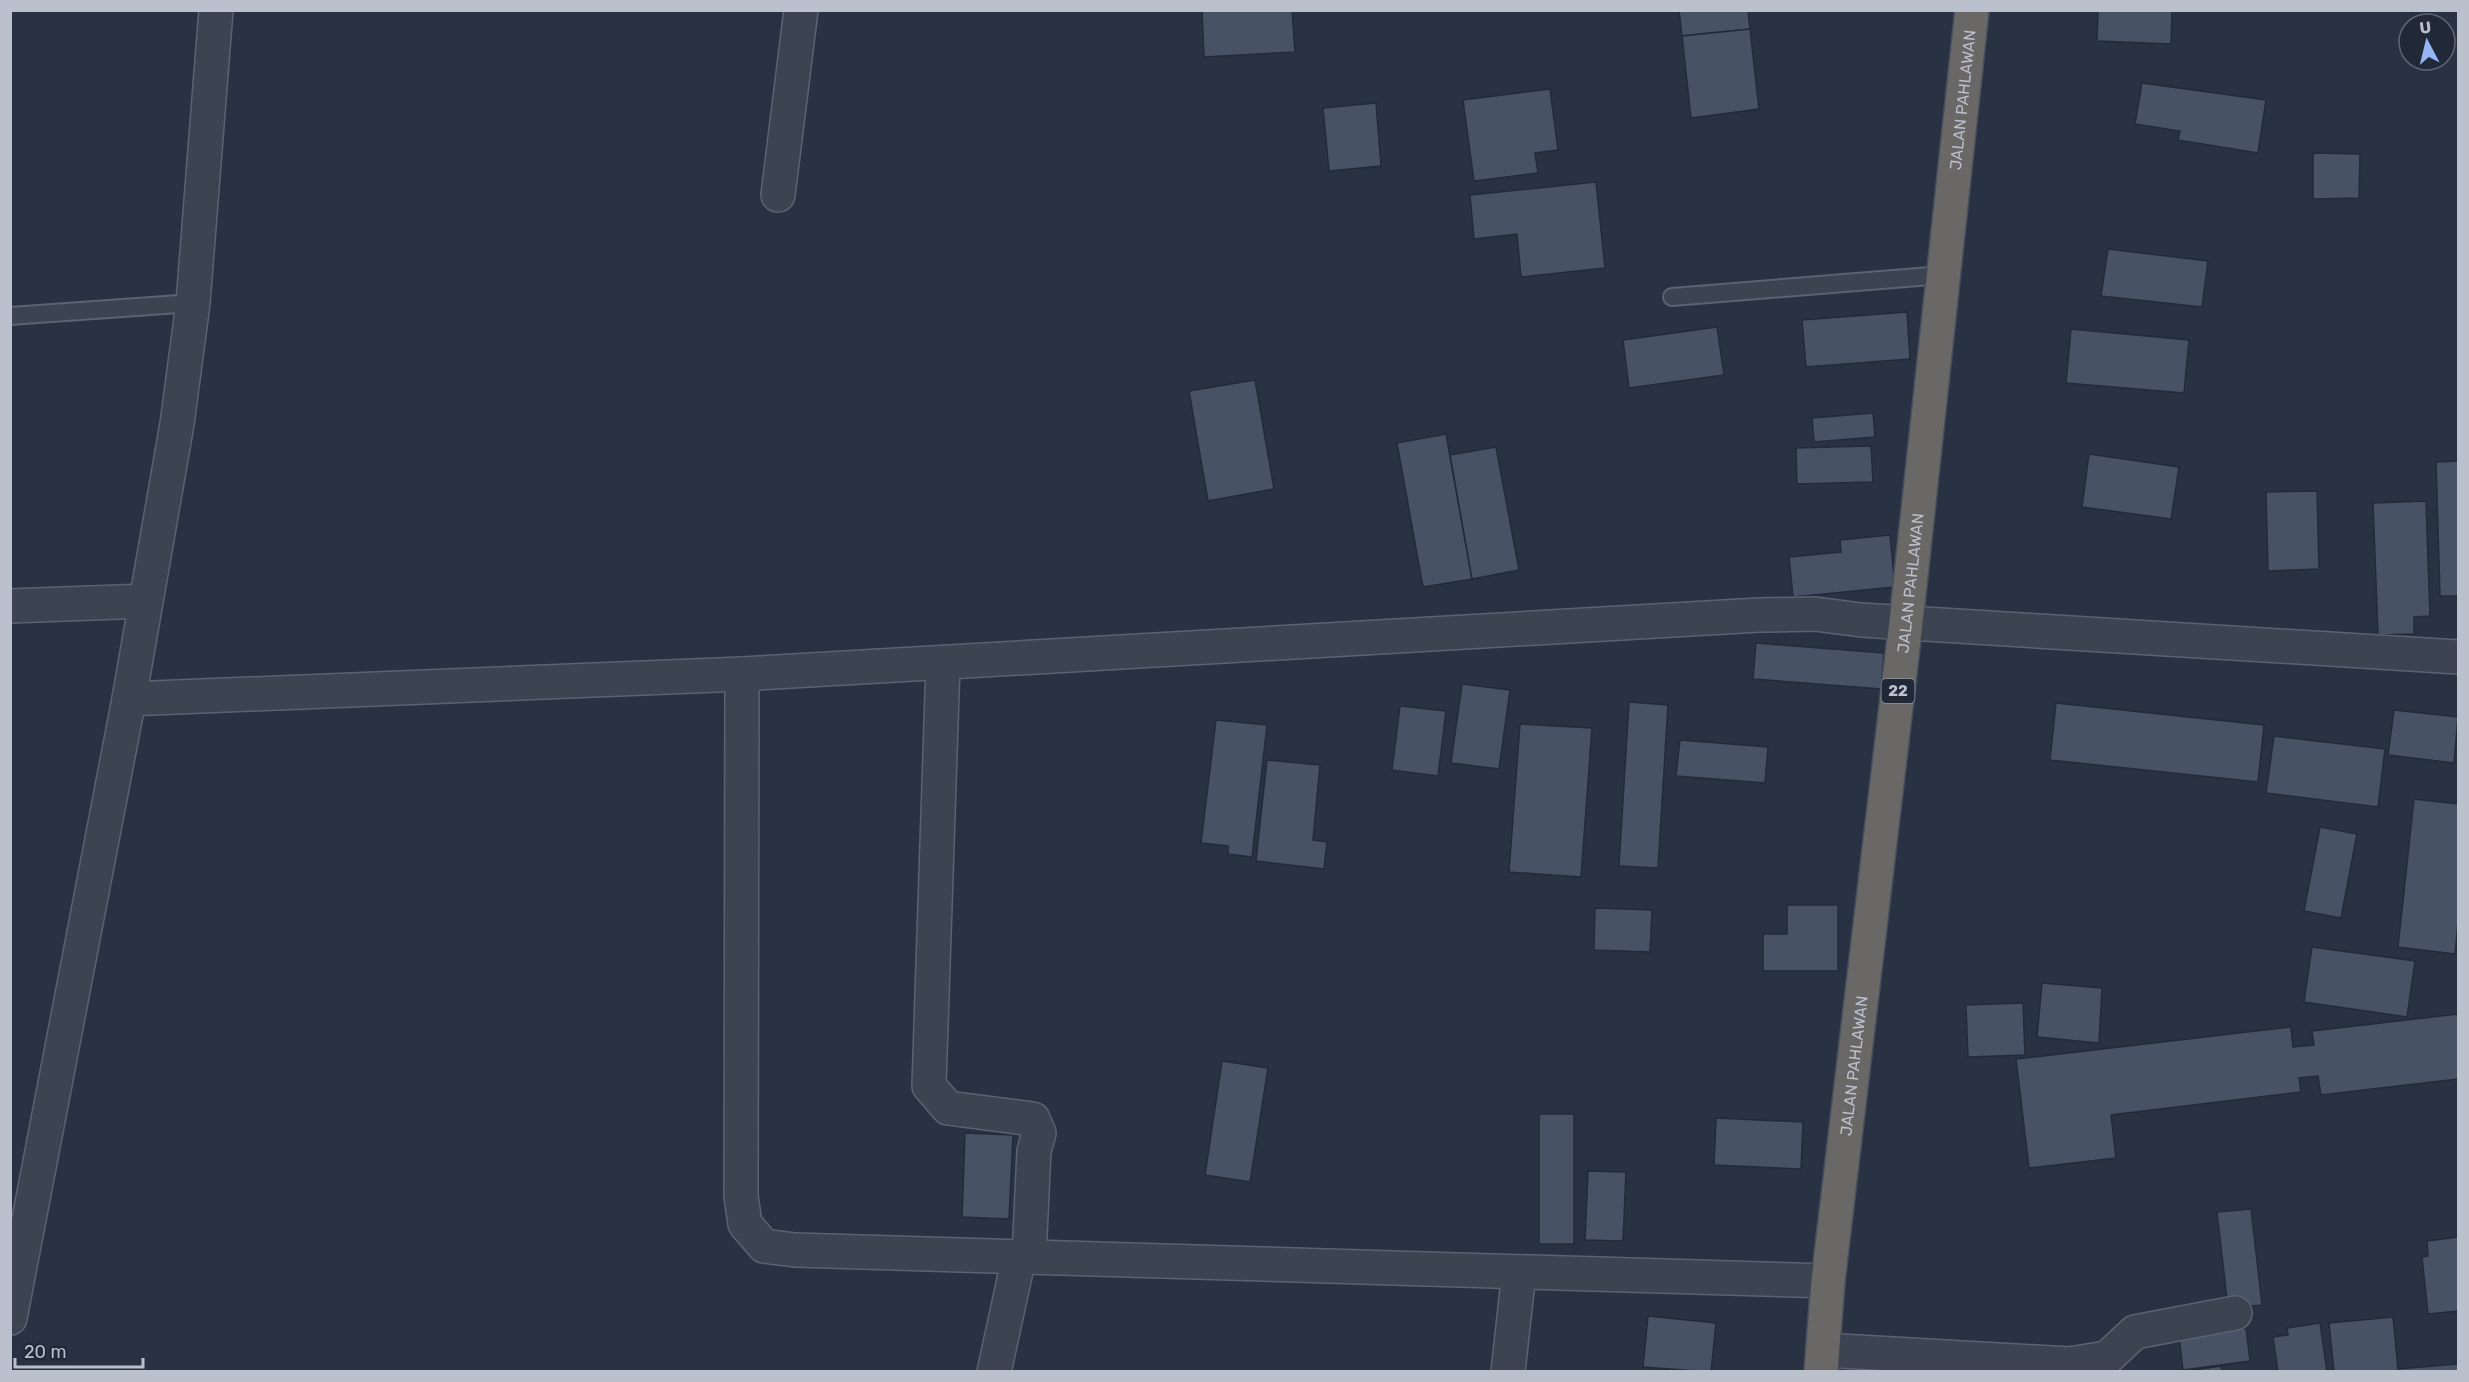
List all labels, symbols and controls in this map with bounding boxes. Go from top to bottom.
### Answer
north arrow [2397,12,2457,72]
text: U [2418,17,2432,38]
street label: JALAN PAHLAWAN [1946,29,1980,171]
street label: JALAN PAHLAWAN [1893,512,1928,654]
road number: 22 [1882,679,1914,703]
street label: JALAN PAHLAWAN [1836,995,1872,1137]
scale bar [15,1331,142,1369]
text: 20 m [24,1341,66,1363]

